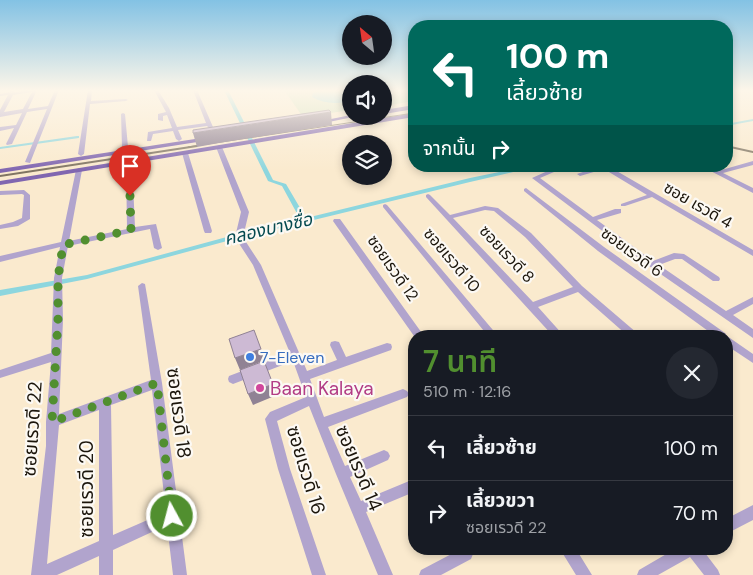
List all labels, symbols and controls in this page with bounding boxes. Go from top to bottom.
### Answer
north arrow [342,15,392,65]
map controls [342,15,392,185]
text: 100 m [506,33,609,79]
icon: left [423,40,488,105]
button: sound [342,75,392,125]
text: เลี้ยวซ้าย [506,78,583,107]
button: layers [342,135,392,185]
icon: right [486,135,514,163]
text: จากนั้น [423,136,476,161]
pin [109,145,151,196]
icon: arrive [116,152,144,180]
street label: ซอย เรวดี 4 [660,177,736,233]
water label: คลองบางซื่อ [221,206,315,251]
street label: ซอยเรวดี 8 [475,221,539,287]
street label: ซอยเรวดี 6 [597,222,667,282]
street label: ซอยเรวดี 10 [419,223,485,297]
street label: ซอยเรวดี 12 [363,231,423,305]
text: 7 นาที [423,342,497,381]
place label: 7-Eleven [260,347,324,368]
button: close [666,347,718,399]
marker: 7-Eleven [244,351,256,363]
street label: ซอยเรวดี 18 [161,366,197,460]
place label: Baan Kalaya [270,376,374,401]
street label: ซอยเรวดี 22 [16,380,48,477]
text: 510 m · 12:16 [423,381,511,402]
marker: Baan Kalaya [254,382,266,394]
street label: ซอยเรวดี 14 [330,421,388,515]
street label: ซอยเรวดี 16 [281,423,331,517]
icon: left [423,434,451,462]
text: เลี้ยวซ้าย [466,435,537,460]
text: 100 m [664,436,718,461]
street label: ซอยเรวดี 20 [74,440,99,538]
text: เลี้ยวขวา [466,488,535,513]
position arrow [145,489,197,541]
icon: right [423,499,451,527]
text: 70 m [673,501,718,526]
text: ซอยเรวดี 22 [466,517,546,538]

